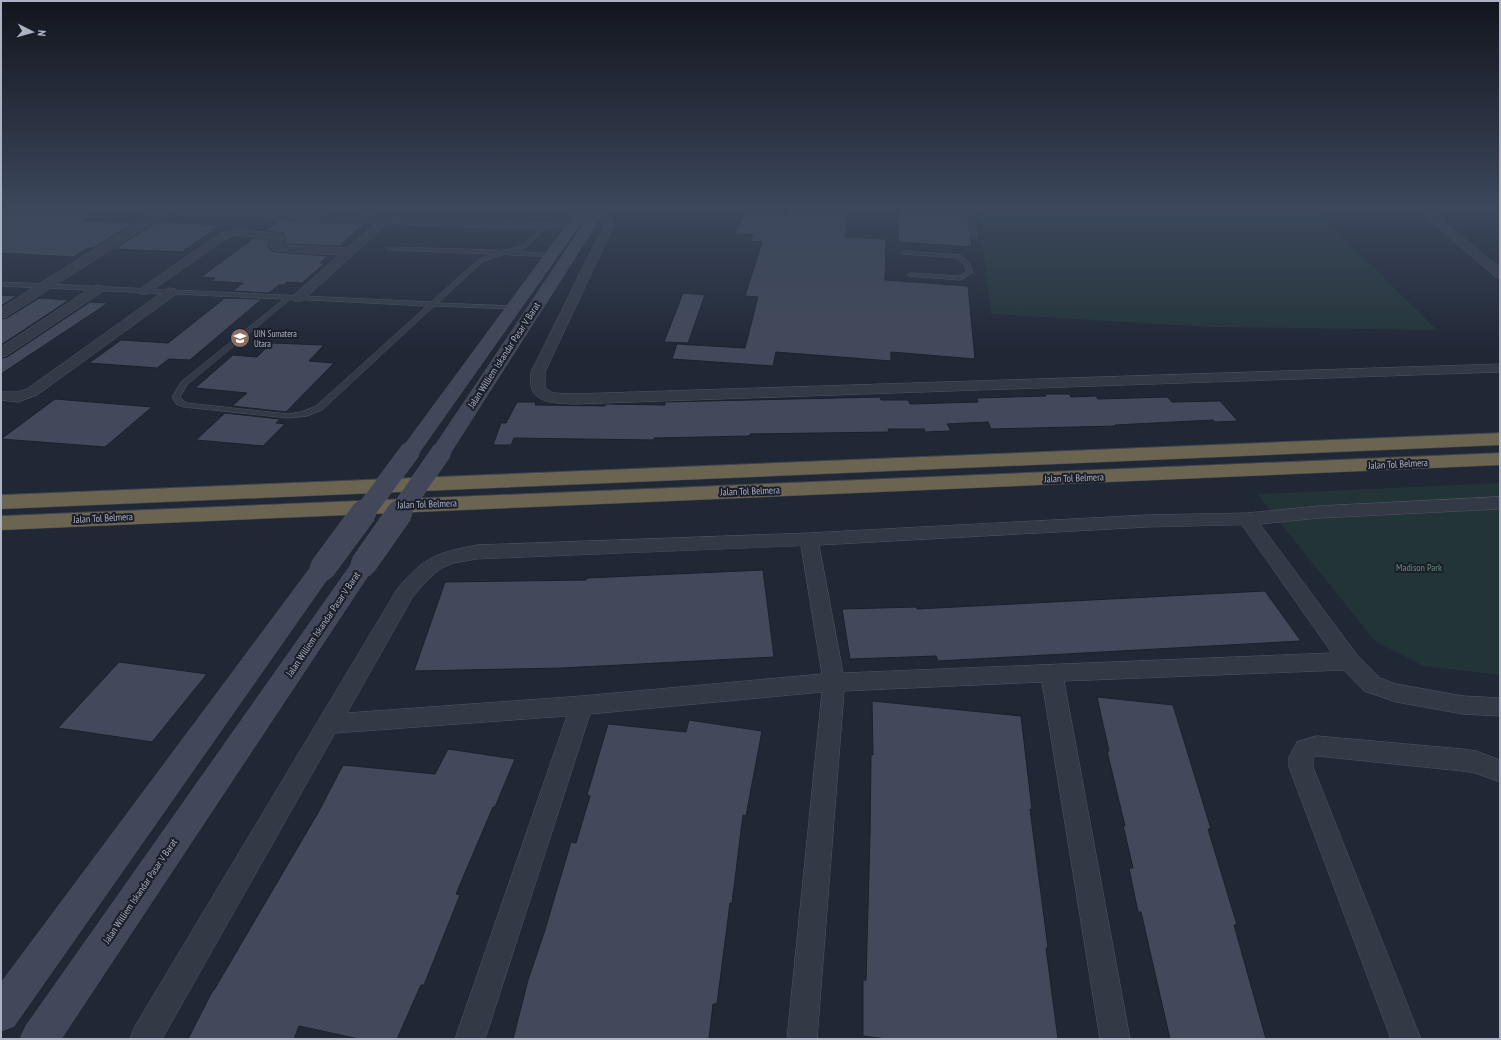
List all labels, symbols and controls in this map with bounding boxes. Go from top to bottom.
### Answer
north arrow [12,12,52,52]
text: N [35,29,49,37]
street label: Jalan Williem Iskandar Pasar V Barat [464,299,543,411]
school or university icon: UIN Sumatera Utara [229,327,251,349]
place label: UIN Sumatera Utara [254,328,297,349]
street label: Jalan Tol Belmera [1367,456,1428,472]
street label: Jalan Tol Belmera [1043,470,1104,486]
street label: Jalan Tol Belmera [719,483,780,499]
street label: Jalan Tol Belmera [396,496,457,512]
street label: Jalan Tol Belmera [72,510,133,526]
park label: Madison Park [1396,561,1442,574]
street label: Jalan Williem Iskandar Pasar V Barat [282,569,363,680]
street label: Jalan Williem Iskandar Pasar V Barat [99,836,180,947]

